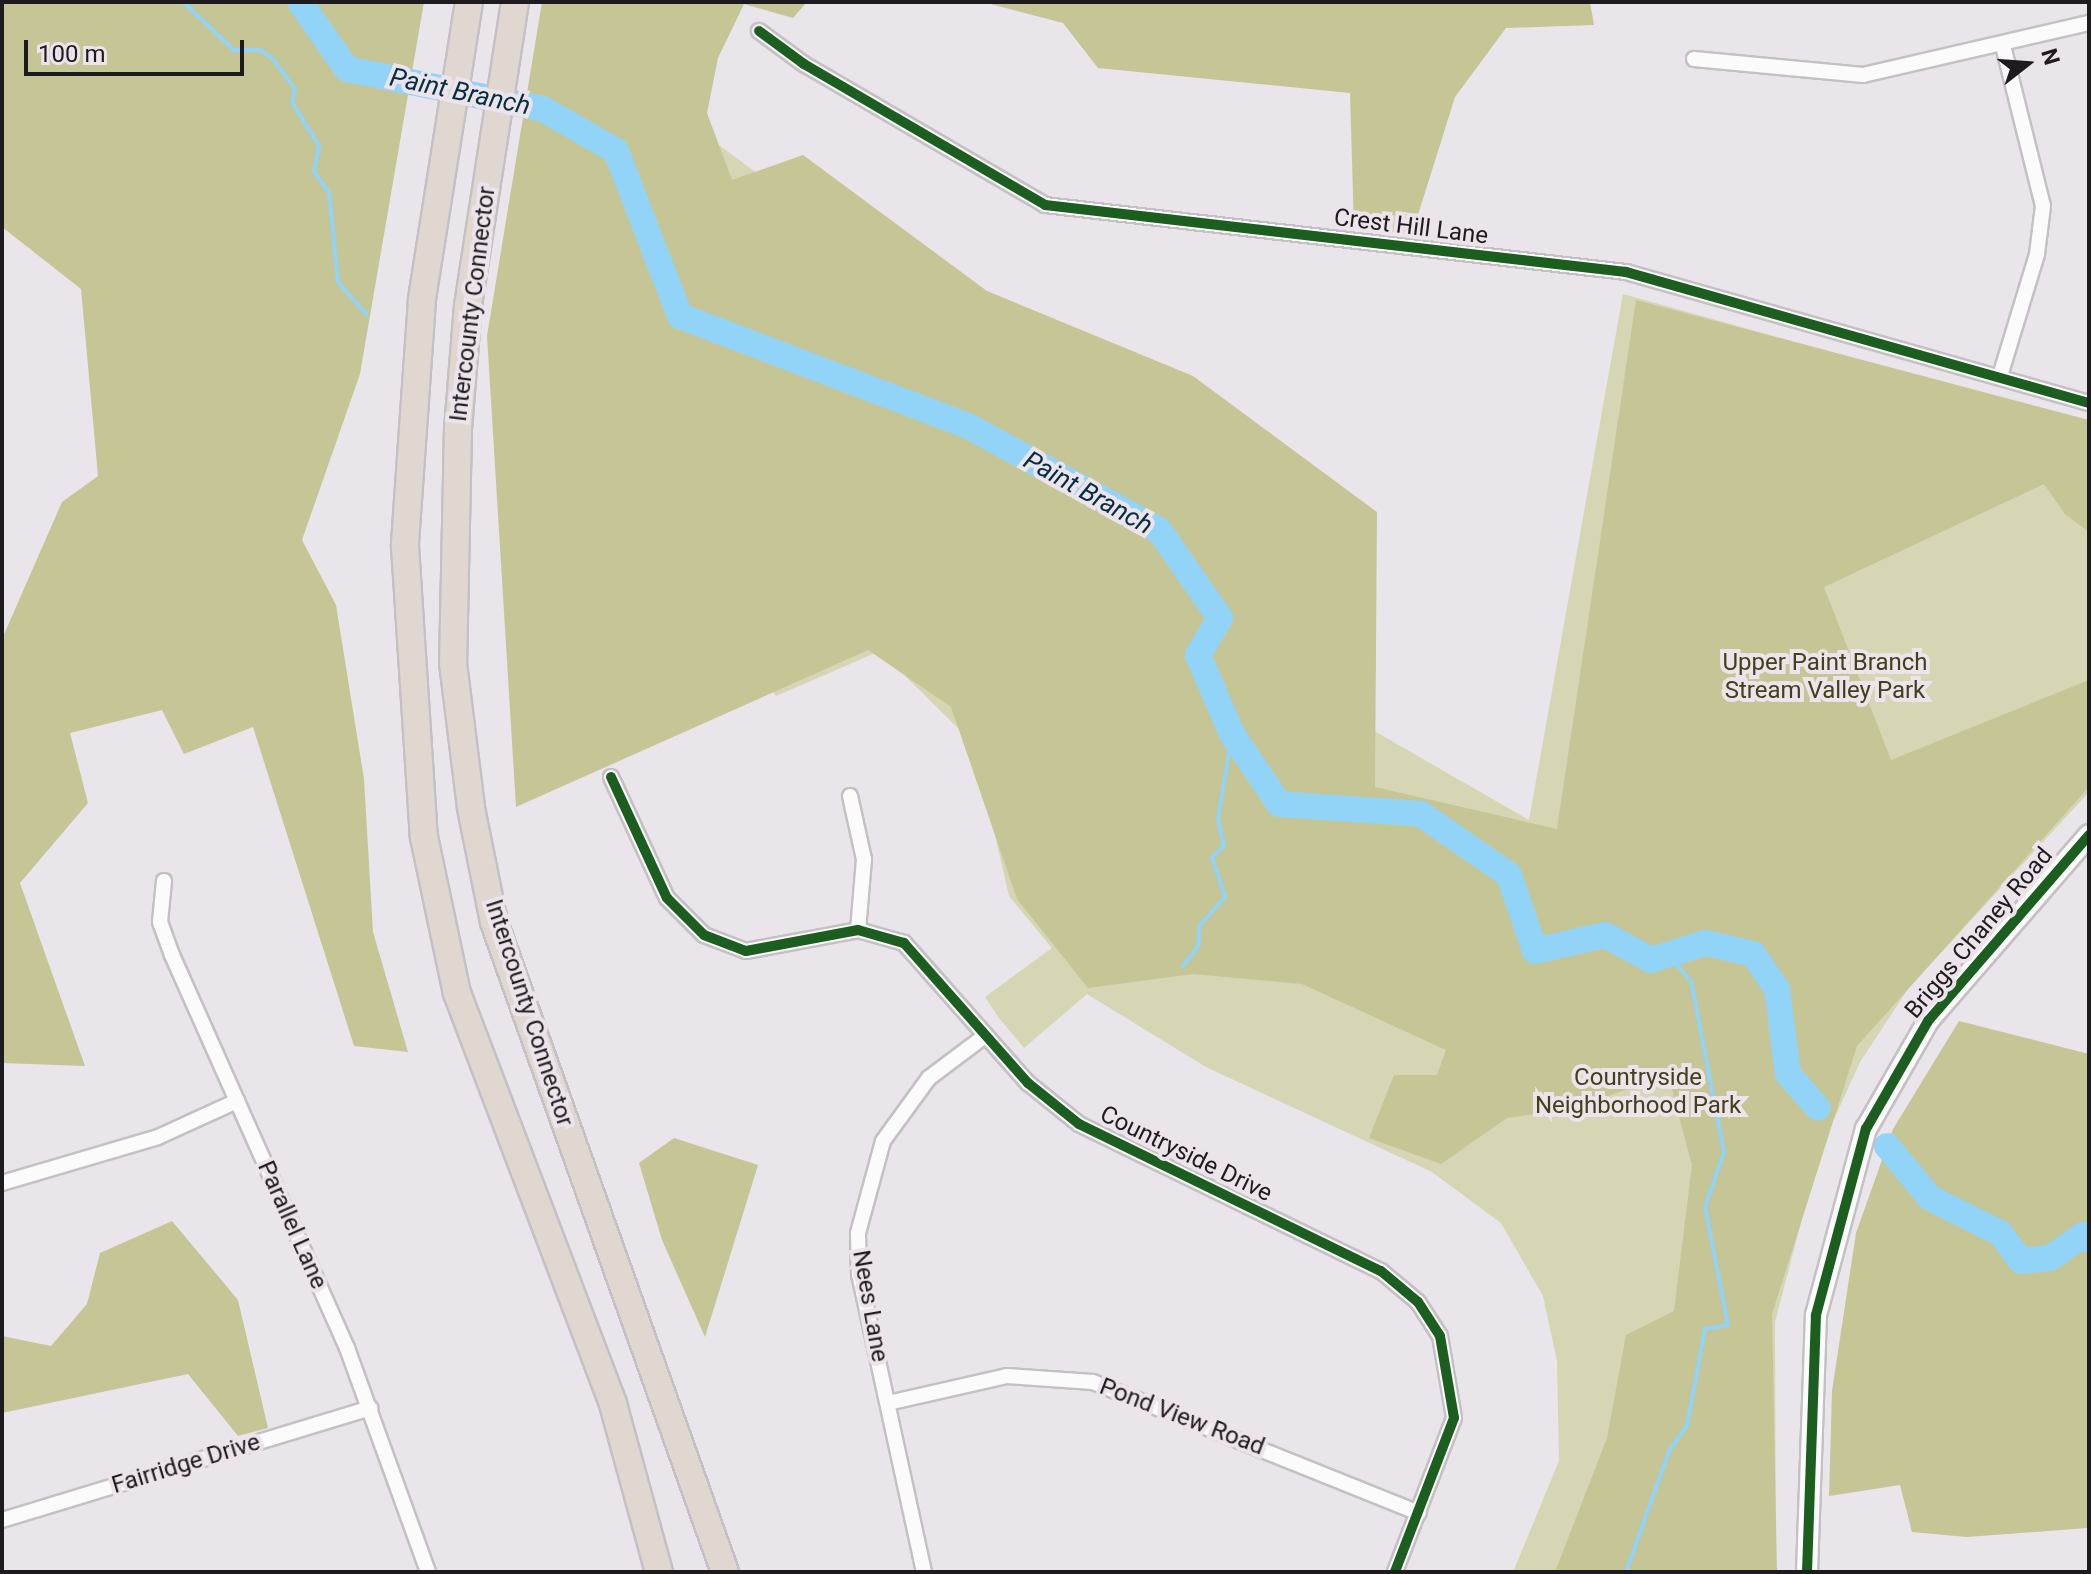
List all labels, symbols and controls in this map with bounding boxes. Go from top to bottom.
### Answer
scale bar [28,24,248,74]
north arrow [1987,24,2067,104]
text: 100 m [38,40,105,68]
text: N [2036,46,2065,68]
water label: Paint Branch [387,62,533,122]
street label: Intercounty Connector [444,185,502,423]
street label: Crest Hill Lane [1332,203,1490,251]
water label: Paint Branch [1018,445,1158,541]
park label: Upper Paint Branch Stream Valley Park [1723,649,1927,705]
street label: Briggs Chaney Road [1899,842,2059,1024]
street label: Intercounty Connector [479,896,579,1130]
park label: Countryside Neighborhood Park [1535,1064,1741,1120]
street label: Countryside Drive [1095,1100,1277,1208]
street label: Parallel Lane [251,1157,333,1293]
street label: Nees Lane [846,1248,894,1364]
street label: Pond View Road [1095,1372,1269,1462]
street label: Fairridge Drive [108,1428,264,1500]

